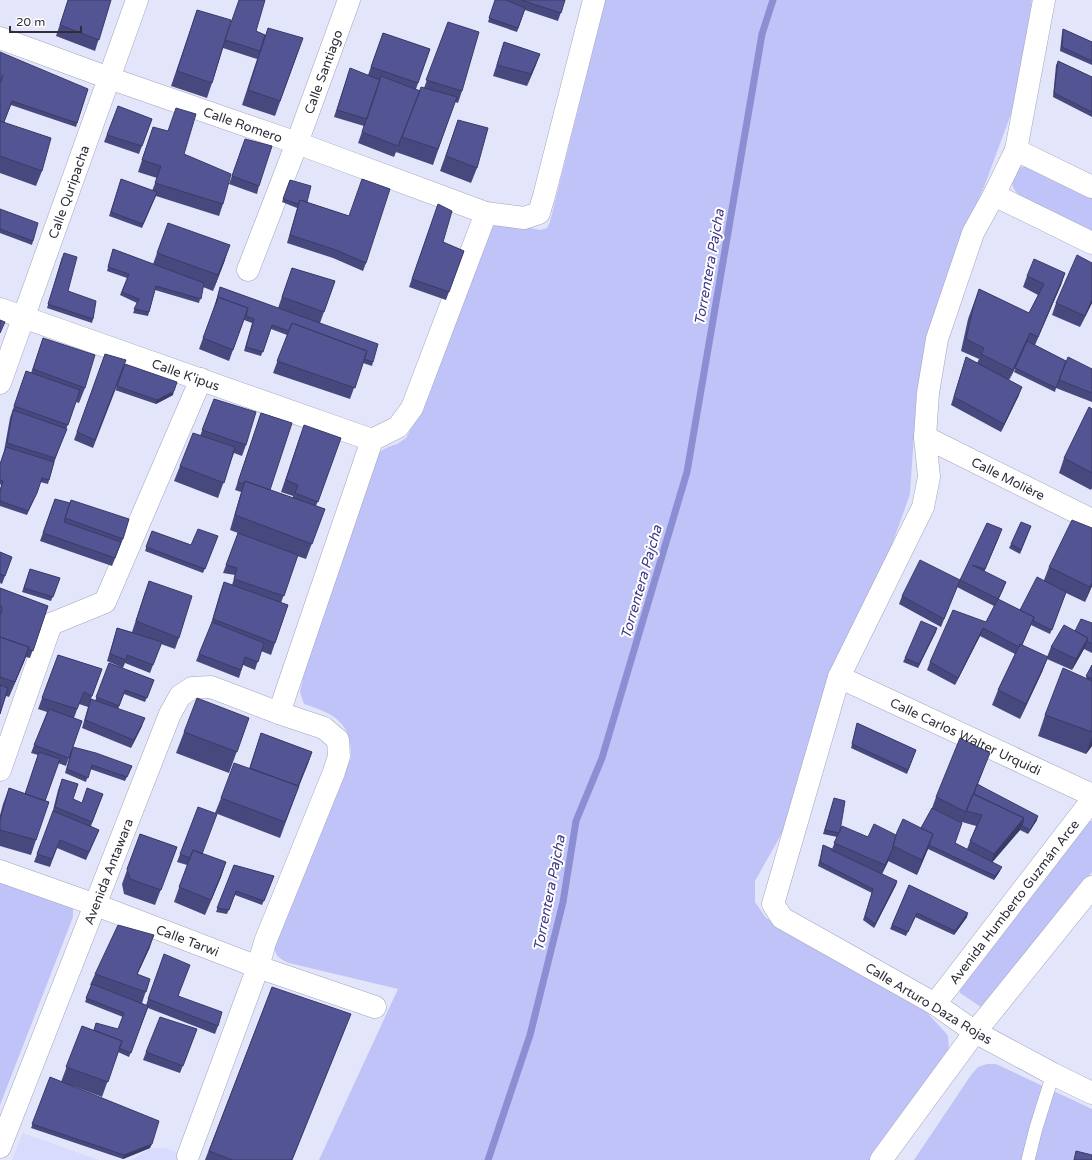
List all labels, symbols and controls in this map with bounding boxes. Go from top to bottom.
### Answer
scale bar [10,8,81,34]
text: 20 m [16,15,45,29]
street label: Calle Santiago [301,28,347,116]
street label: Calle Romero [201,104,285,146]
street label: Calle Quripacha [45,143,93,241]
water label: Torrentera Pajcha [691,207,728,326]
street label: Calle K'ipus [149,356,222,395]
street label: Calle Molière [968,454,1047,504]
water label: Torrentera Pajcha [617,522,666,641]
street label: Calle Carlos Walter Urquidi [887,695,1044,779]
street label: Avenida Antawara [81,816,137,927]
street label: Avenida Humberto Guzmán Arce [946,817,1083,988]
water label: Torrentera Pajcha [530,833,569,952]
street label: Calle Tarwi [153,922,221,960]
street label: Calle Arturo Daza Rojas [862,960,995,1048]

